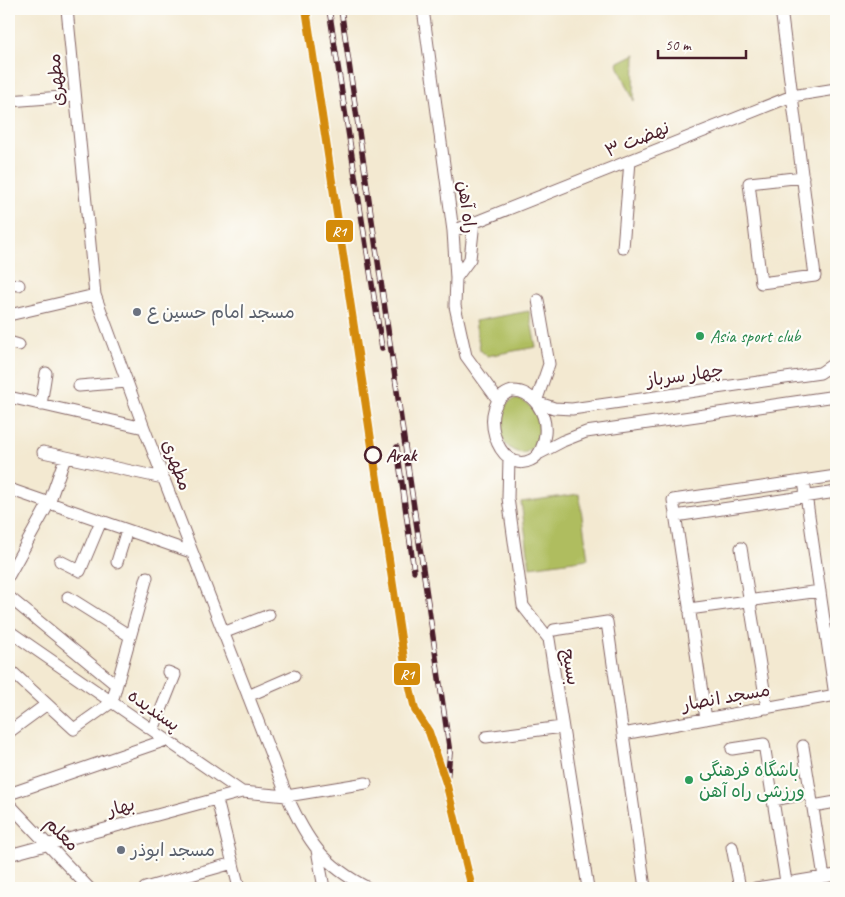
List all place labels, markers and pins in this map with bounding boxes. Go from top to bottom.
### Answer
place label: مسجد امام حسین ع [147,301,295,326]
marker: مسجد امام حسین ع [131,306,143,318]
place label: Asia sport club [710,325,801,347]
marker: Asia sport club [694,330,706,342]
place label: Arak [386,444,418,466]
marker: Arak [364,446,382,464]
place label: باشگاه فرهنگی ورزشی راه آهن [699,759,805,802]
marker: باشگاه فرهنگی ورزشی راه آهن [683,774,695,786]
place label: مسجد ابوذر [129,839,215,861]
marker: مسجد ابوذر [115,844,127,856]

